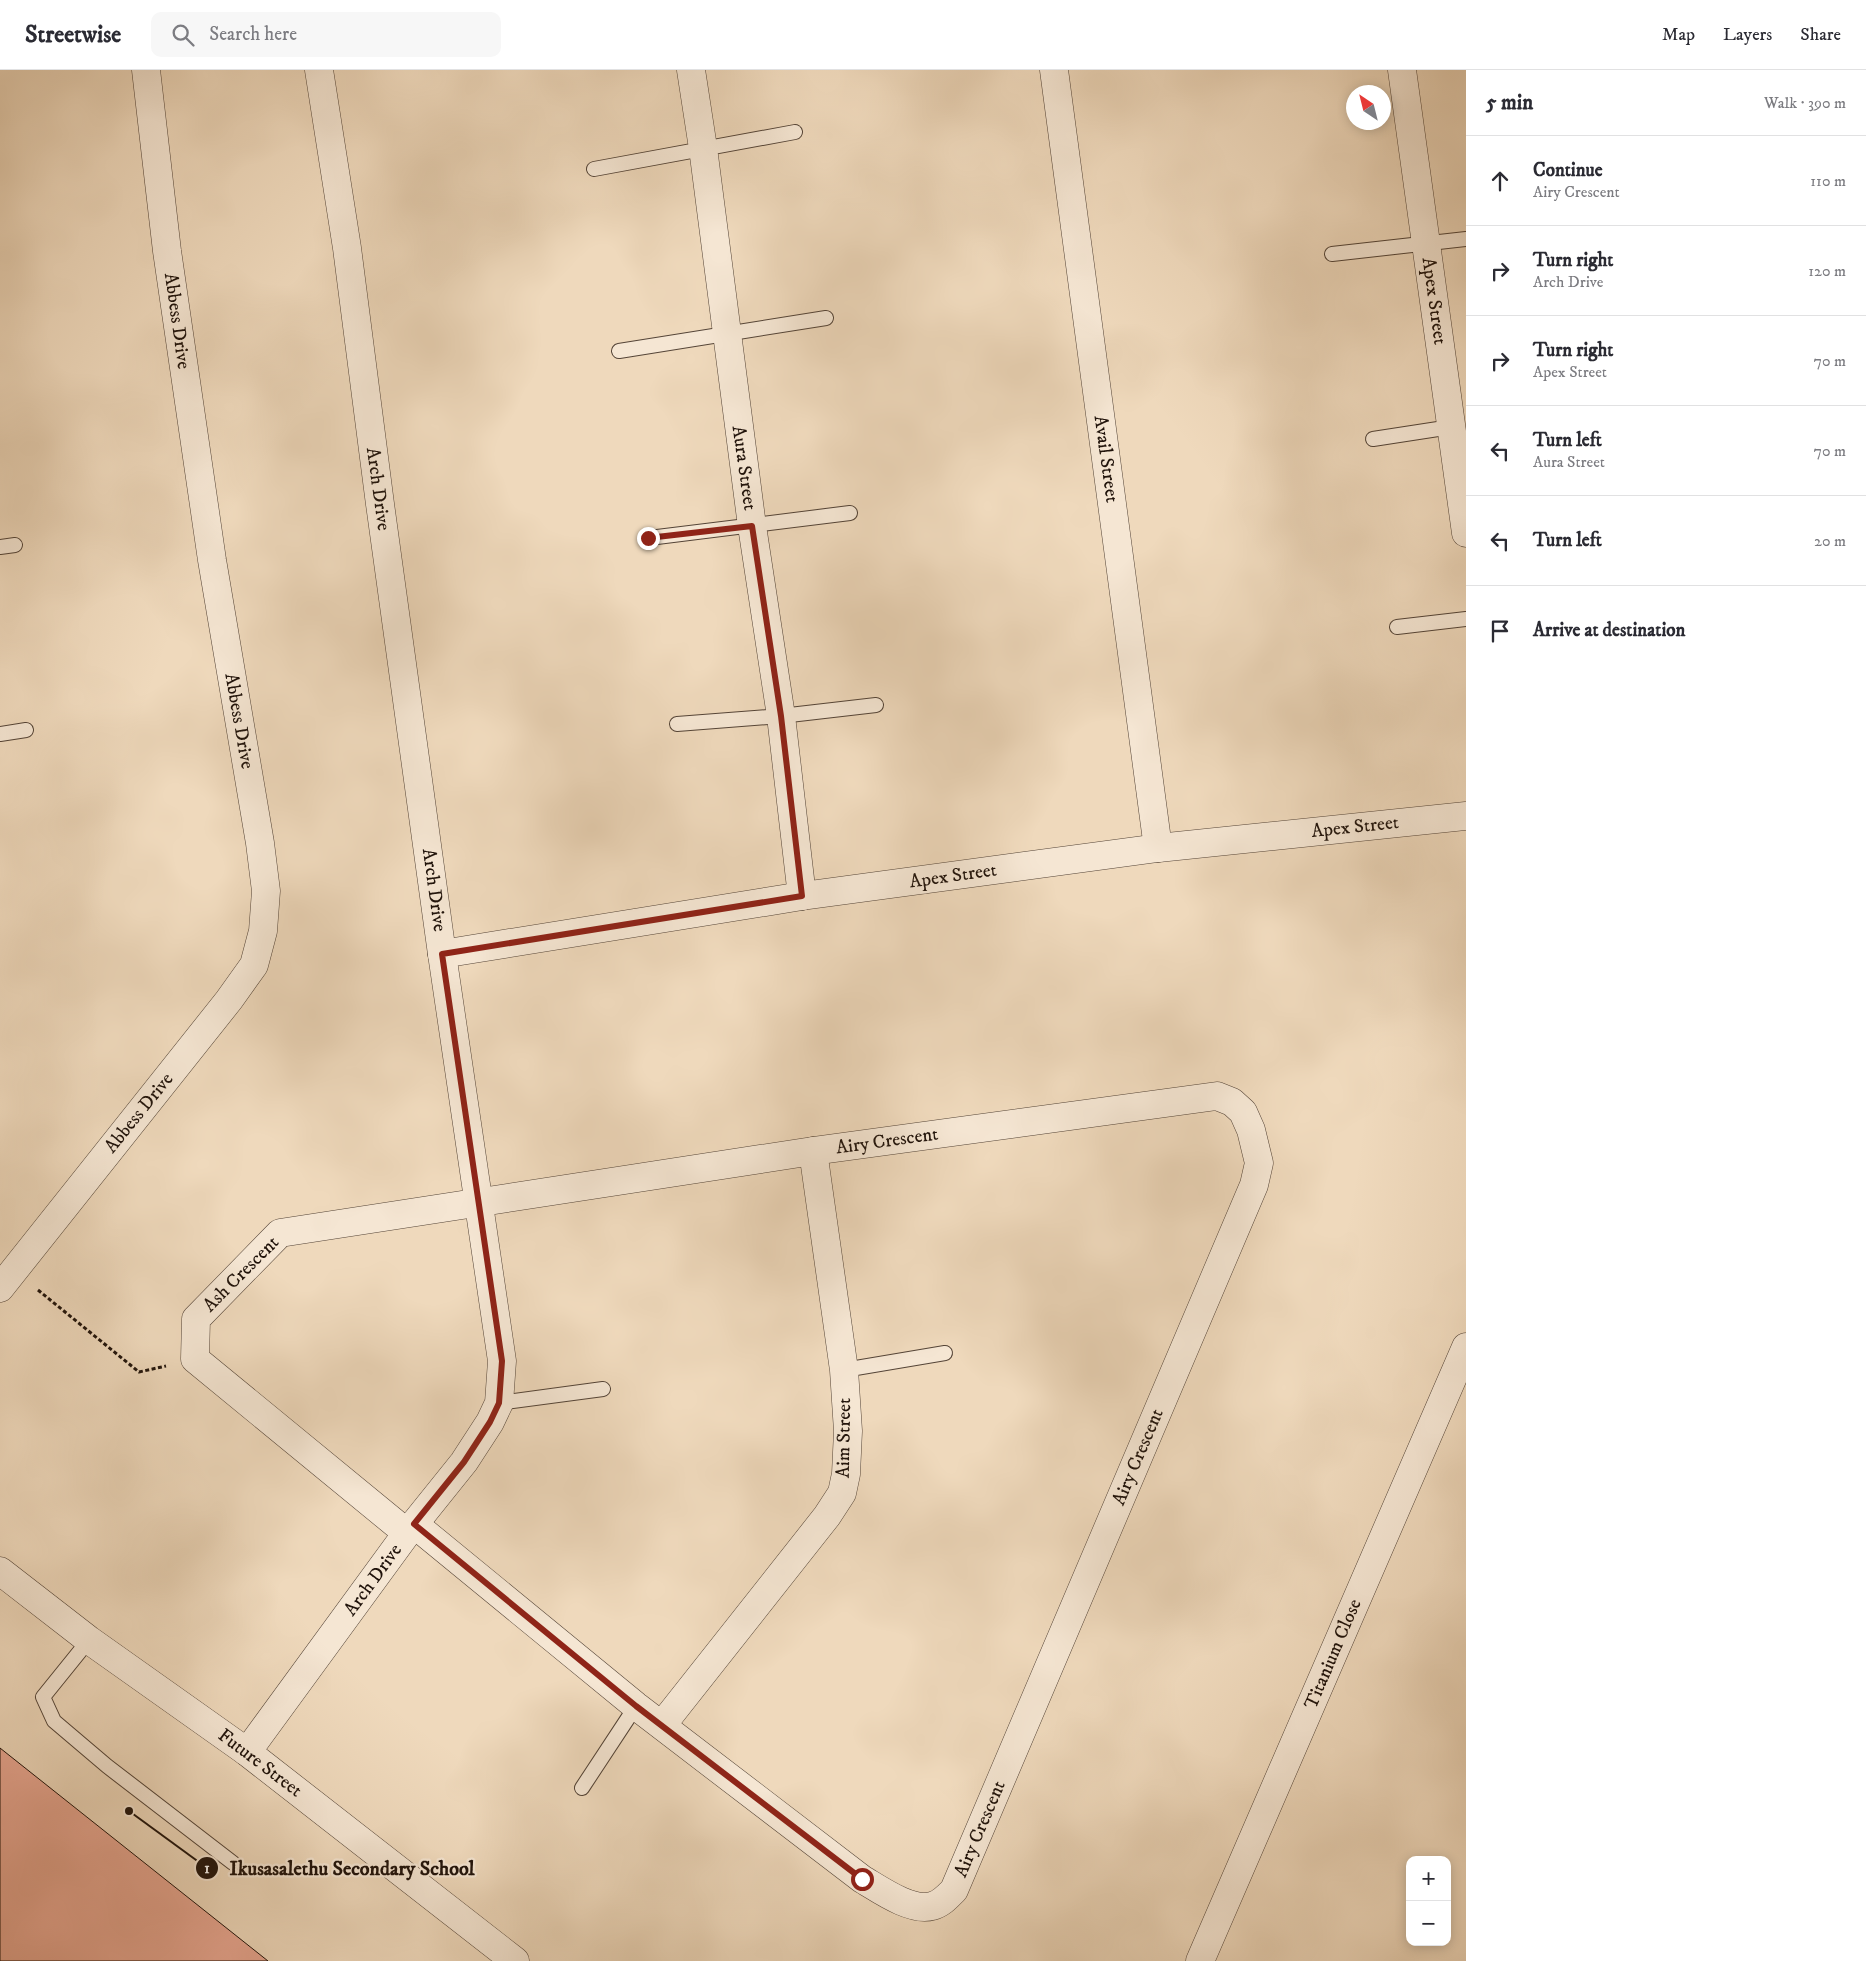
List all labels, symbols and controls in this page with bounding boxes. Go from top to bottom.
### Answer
search box [151,12,501,57]
text: Streetwise [25,20,121,50]
icon: search [169,21,197,49]
text: Search here [209,23,297,46]
text: Map [1662,24,1695,46]
text: Layers [1723,24,1772,46]
text: Share [1800,24,1841,46]
north arrow [1346,85,1391,130]
text: 5 min [1486,90,1533,116]
text: Walk · 390 m [1764,93,1846,113]
text: Continue [1533,159,1603,182]
icon: ahead [1486,167,1514,195]
text: 110 m [1810,171,1846,191]
text: Airy Crescent [1533,182,1620,202]
text: Turn right [1533,249,1613,272]
street label: Apex Street [1416,256,1452,346]
icon: right [1486,257,1514,285]
text: 120 m [1808,261,1846,281]
street label: Abbess Drive [159,271,195,371]
text: Arch Drive [1533,272,1603,292]
text: Turn right [1533,339,1613,362]
icon: right [1486,347,1514,375]
text: 70 m [1814,351,1846,371]
text: Apex Street [1533,362,1607,382]
street label: Avail Street [1089,414,1123,504]
street label: Aura Street [727,424,761,512]
text: Turn left [1533,429,1602,452]
icon: left [1486,437,1514,465]
text: 70 m [1814,441,1846,461]
street label: Arch Drive [361,446,395,532]
text: Aura Street [1533,452,1605,472]
route end [637,527,660,550]
icon: left [1486,527,1514,555]
text: Turn left [1533,529,1602,552]
text: 20 m [1814,531,1846,551]
icon: arrive [1486,617,1514,645]
text: Arrive at destination [1533,619,1685,642]
street label: Abbess Drive [219,671,259,771]
street label: Apex Street [1310,811,1400,843]
street label: Arch Drive [417,847,451,933]
street label: Apex Street [908,858,998,894]
street label: Abbess Drive [100,1068,178,1158]
street label: Airy Crescent [834,1122,940,1160]
street label: Ash Crescent [198,1231,284,1317]
street label: Aim Street [832,1398,856,1478]
street label: Airy Crescent [1107,1405,1169,1509]
street label: Arch Drive [339,1539,407,1621]
street label: Titanium Close [1299,1595,1367,1712]
street label: Future Street [213,1724,307,1802]
street label: Airy Crescent [949,1777,1011,1881]
callout: Ikusasalethu Secondary School [194,1851,484,1886]
map controls [1406,1856,1451,1946]
button: + [1406,1856,1451,1901]
text: Ikusasalethu Secondary School [229,1857,476,1882]
text: 1 [204,1859,210,1878]
route start [851,1868,874,1891]
button: − [1406,1901,1451,1946]

